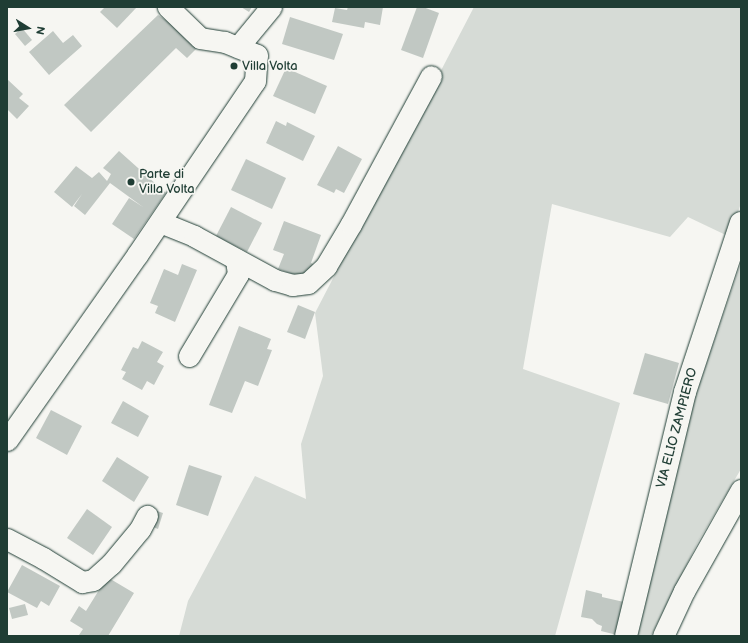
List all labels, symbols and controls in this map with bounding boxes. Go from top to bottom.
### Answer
north arrow [8,8,48,48]
text: N [33,25,47,36]
place label: Villa Volta [242,58,298,74]
marker: Villa Volta [229,61,239,71]
place label: Parte di Villa Volta [139,167,195,198]
marker: Parte di Villa Volta [126,177,136,187]
street label: VIA ELIO ZAMPIERO [653,366,701,490]

